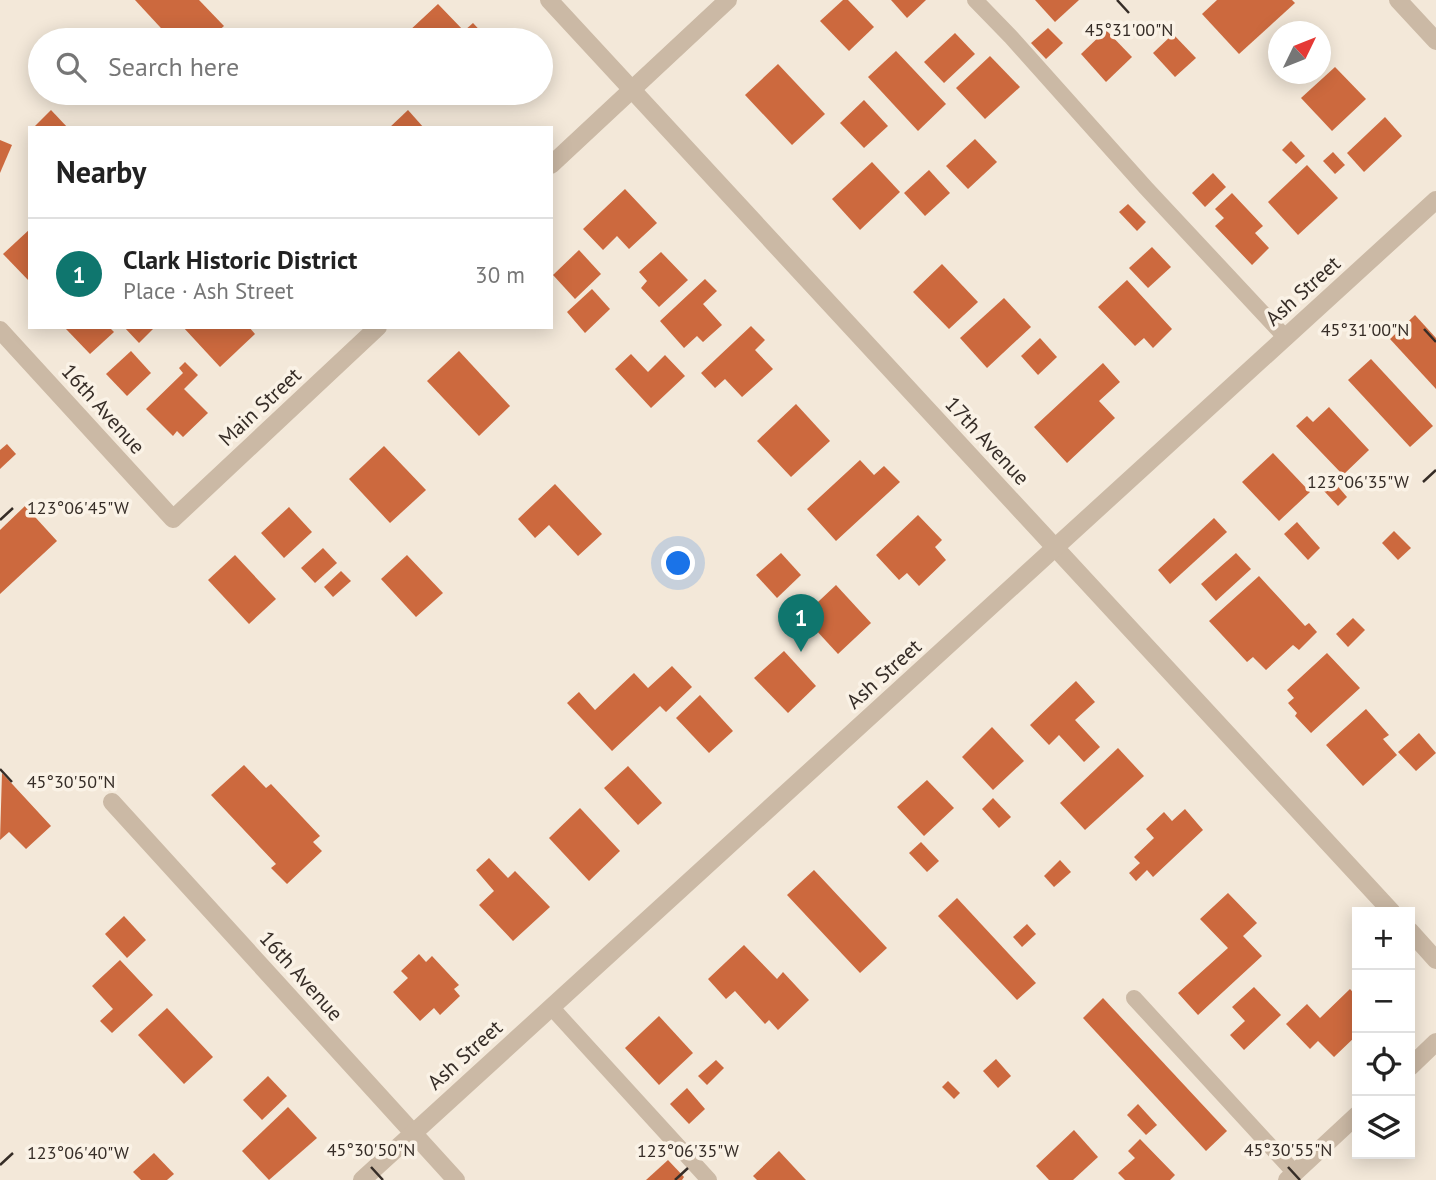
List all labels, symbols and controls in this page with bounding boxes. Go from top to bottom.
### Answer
text: 45°31'00"N [1085,18,1173,41]
north arrow [1268,21,1331,84]
search box [28,28,553,105]
icon: search [52,48,90,86]
text: Search here [108,50,239,83]
text: Nearby [56,152,146,191]
text: Clark Historic District [123,243,357,276]
street label: Ash Street [1259,250,1346,331]
text: 1 [72,260,86,289]
text: 30 m [475,260,525,289]
text: Place · Ash Street [123,276,294,305]
text: 45°31'00"N [1321,318,1409,341]
street label: 16th Avenue [56,358,151,459]
street label: Main Street [213,362,307,452]
street label: 17th Avenue [939,391,1035,491]
text: 123°06'35"W [1307,470,1409,493]
text: 123°06'45"W [27,496,129,519]
your location [661,546,695,580]
pin: 1 [778,594,824,652]
street label: Ash Street [840,633,927,714]
text: 45°30'50"N [27,770,115,793]
map controls [1352,907,1415,1159]
button: + [1352,907,1415,970]
street label: 16th Avenue [254,925,349,1026]
button: − [1352,970,1415,1033]
street label: Ash Street [421,1014,508,1095]
button: locate [1352,1033,1415,1096]
button: layers [1352,1096,1415,1159]
text: 45°30'50"N [327,1138,415,1161]
text: 45°30'55"N [1244,1138,1332,1161]
text: 123°06'35"W [637,1139,739,1162]
text: 123°06'40"W [27,1141,129,1164]

